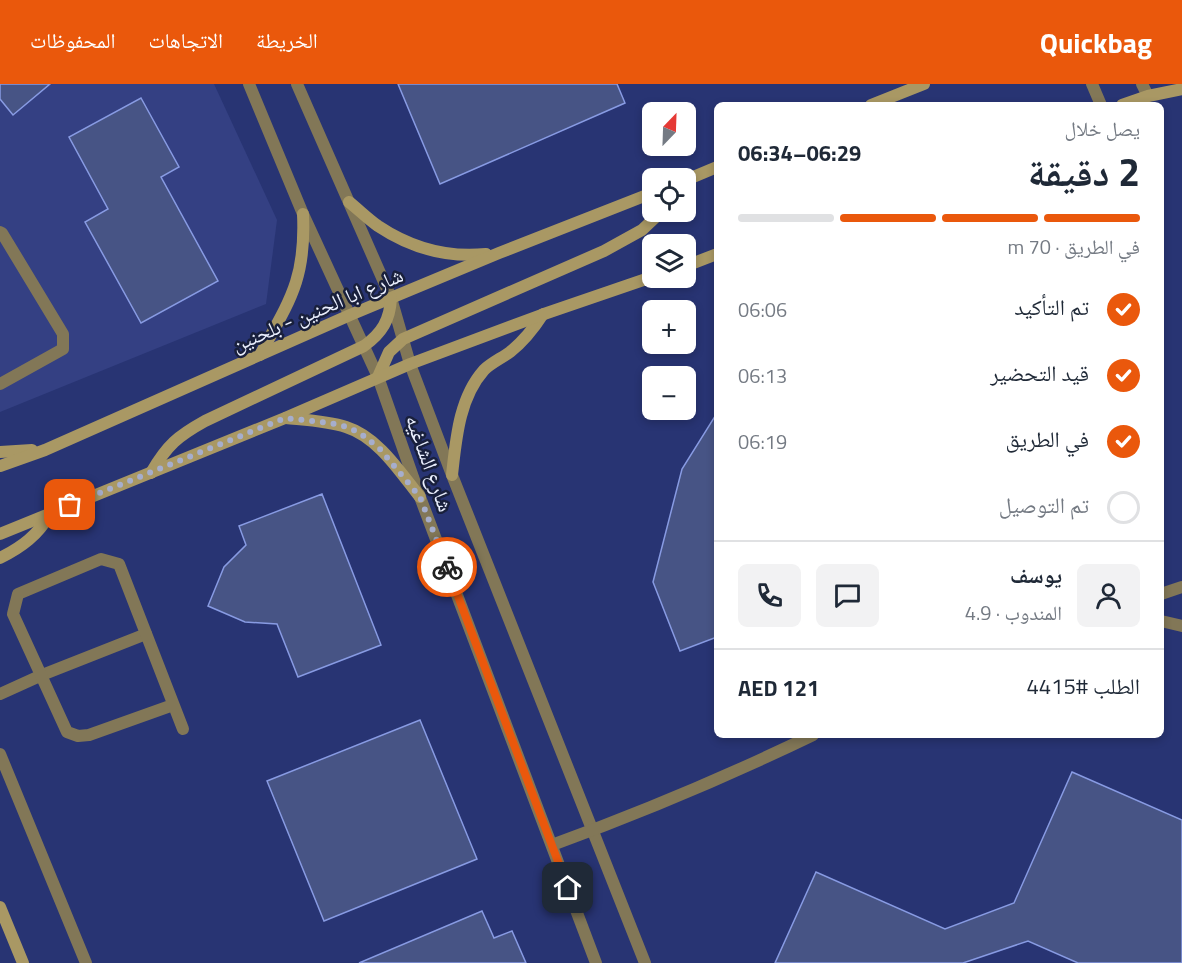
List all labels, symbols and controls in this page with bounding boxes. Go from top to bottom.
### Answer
text: Quickbag [1040,21,1152,64]
text: المحفوظات [30,24,115,56]
text: الاتجاهات [148,24,223,56]
text: الخريطة [256,24,318,56]
north arrow [642,102,696,156]
map controls [642,102,696,420]
text: يصل خلال [1065,113,1140,144]
text: 06:29–06:34 [738,136,861,170]
text: 2 دقيقة [1028,142,1140,201]
button: locate [642,168,696,222]
text: في الطريق · 70 m [1007,231,1140,262]
button: layers [642,234,696,288]
street label: شارع ابا الحنين - بلحنين [226,258,408,360]
text: تم التأكيد [1014,290,1089,324]
icon: check [1107,293,1140,326]
text: 06:06 [738,294,787,325]
button: + [642,300,696,354]
text: قيد التحضير [990,356,1089,390]
icon: check [1107,359,1140,392]
text: 06:13 [738,360,787,391]
button: − [642,366,696,420]
street label: شارع الشاغيه [398,410,462,516]
text: في الطريق [1006,422,1089,456]
icon: check [1107,425,1140,458]
text: 06:19 [738,426,787,457]
pin [44,479,95,530]
icon: bag [53,488,86,521]
text: تم التوصيل [999,488,1089,522]
courier [417,537,477,597]
icon: bike [431,551,464,584]
text: يوسف [1010,558,1062,592]
button: phone [738,564,801,627]
button: chat [816,564,879,627]
button: person [1077,564,1140,627]
text: المندوب · 4.9 [965,597,1062,628]
text: الطلب #4415 [1026,669,1140,703]
text: AED 121 [738,671,819,705]
pin [542,862,593,913]
icon: home [551,871,584,904]

